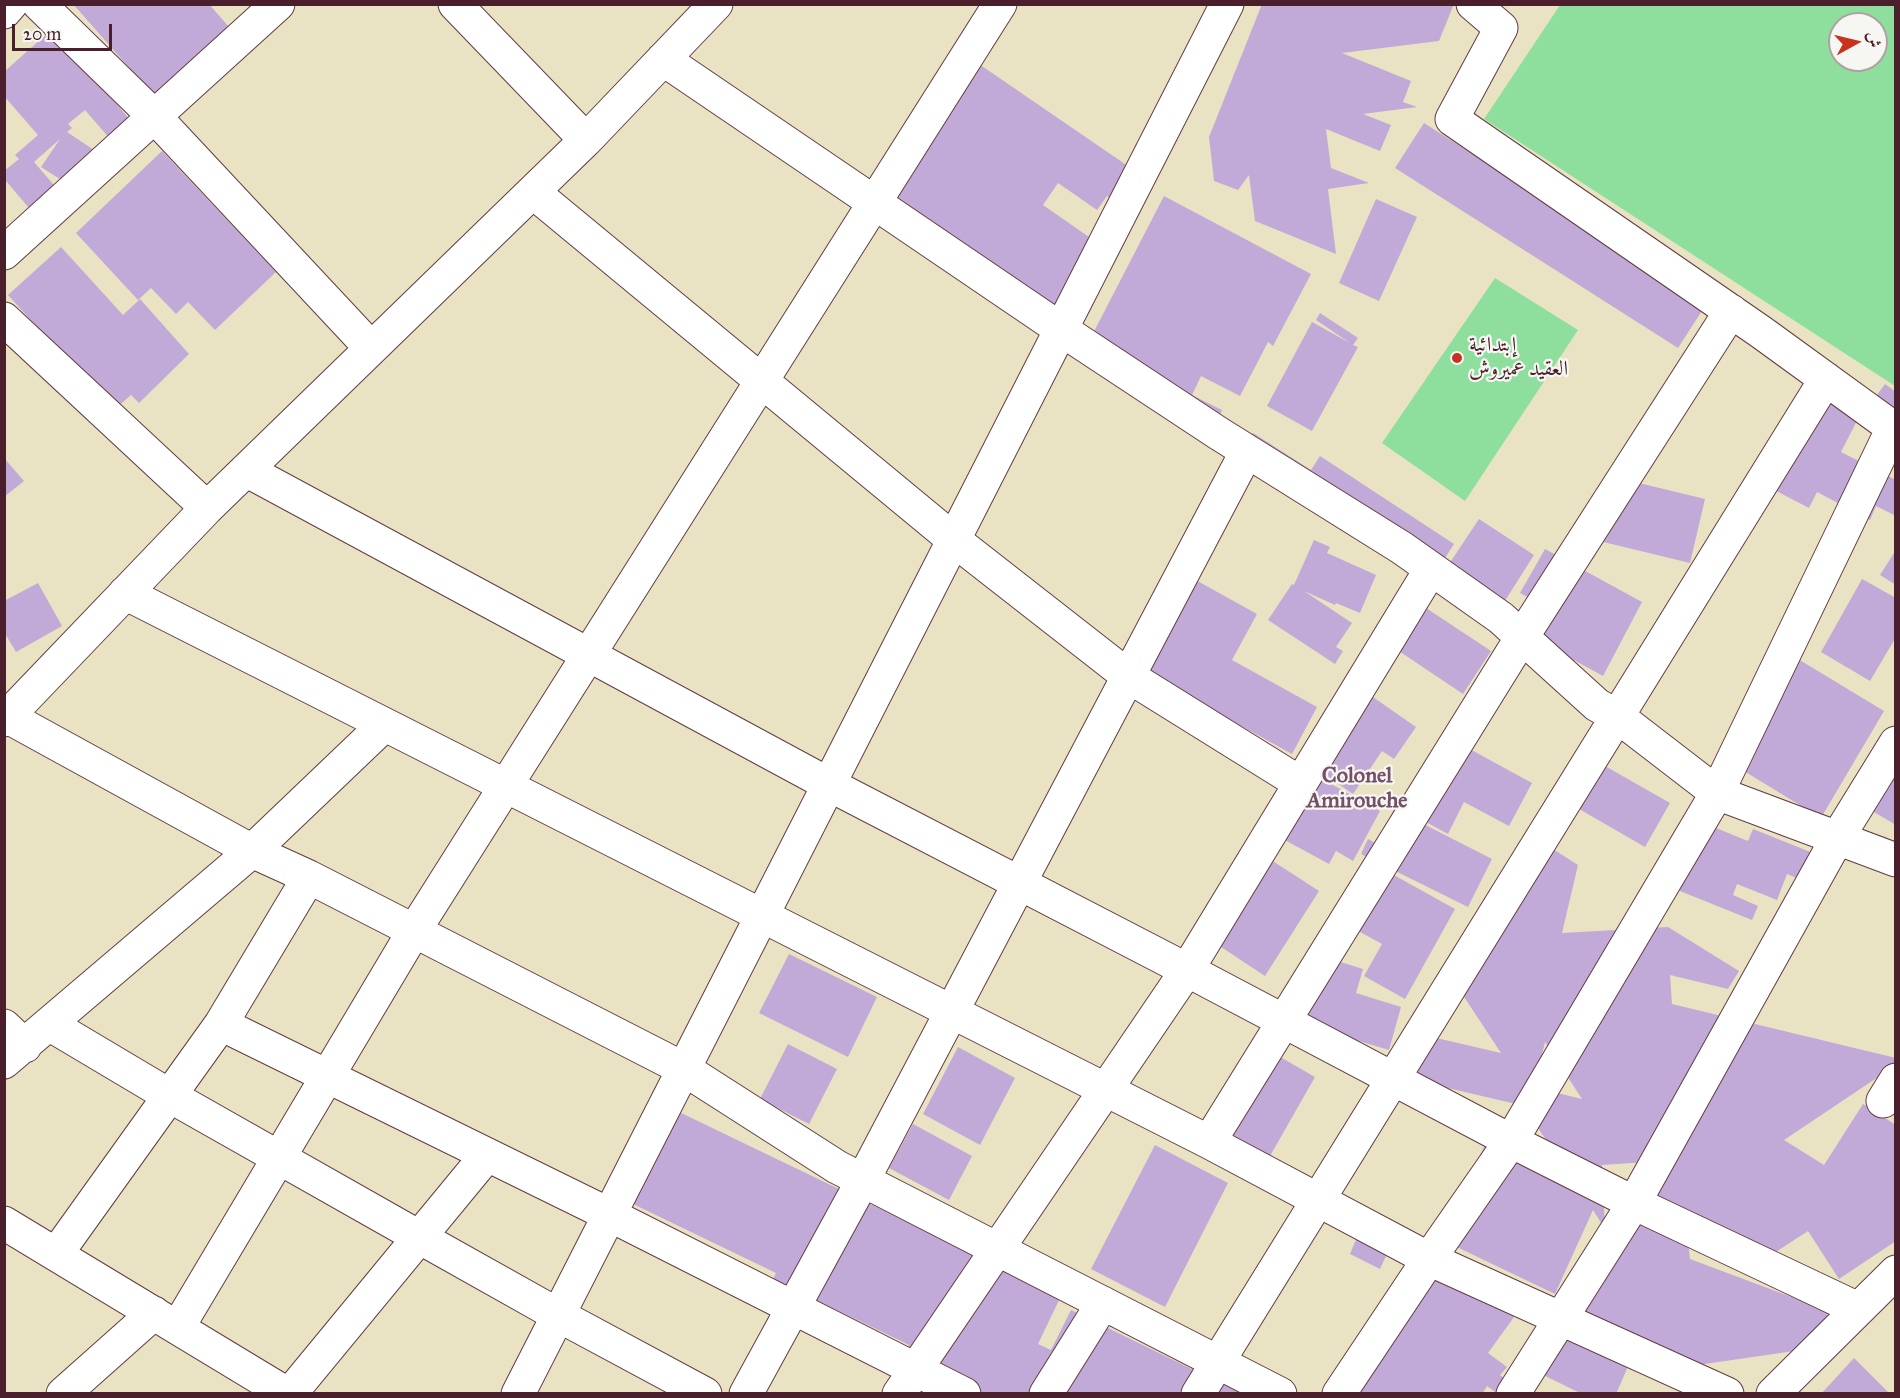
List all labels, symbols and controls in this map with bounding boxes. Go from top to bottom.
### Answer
scale bar [15,12,116,50]
north arrow [1828,12,1888,72]
text: 20 m [23,23,61,45]
text: ش [1864,31,1885,49]
place label: إبتدائية العقيد عميروش [1469,333,1568,383]
marker: إبتدائية العقيد عميروش [1450,351,1464,365]
district label: Colonel Amirouche [1306,764,1408,816]

